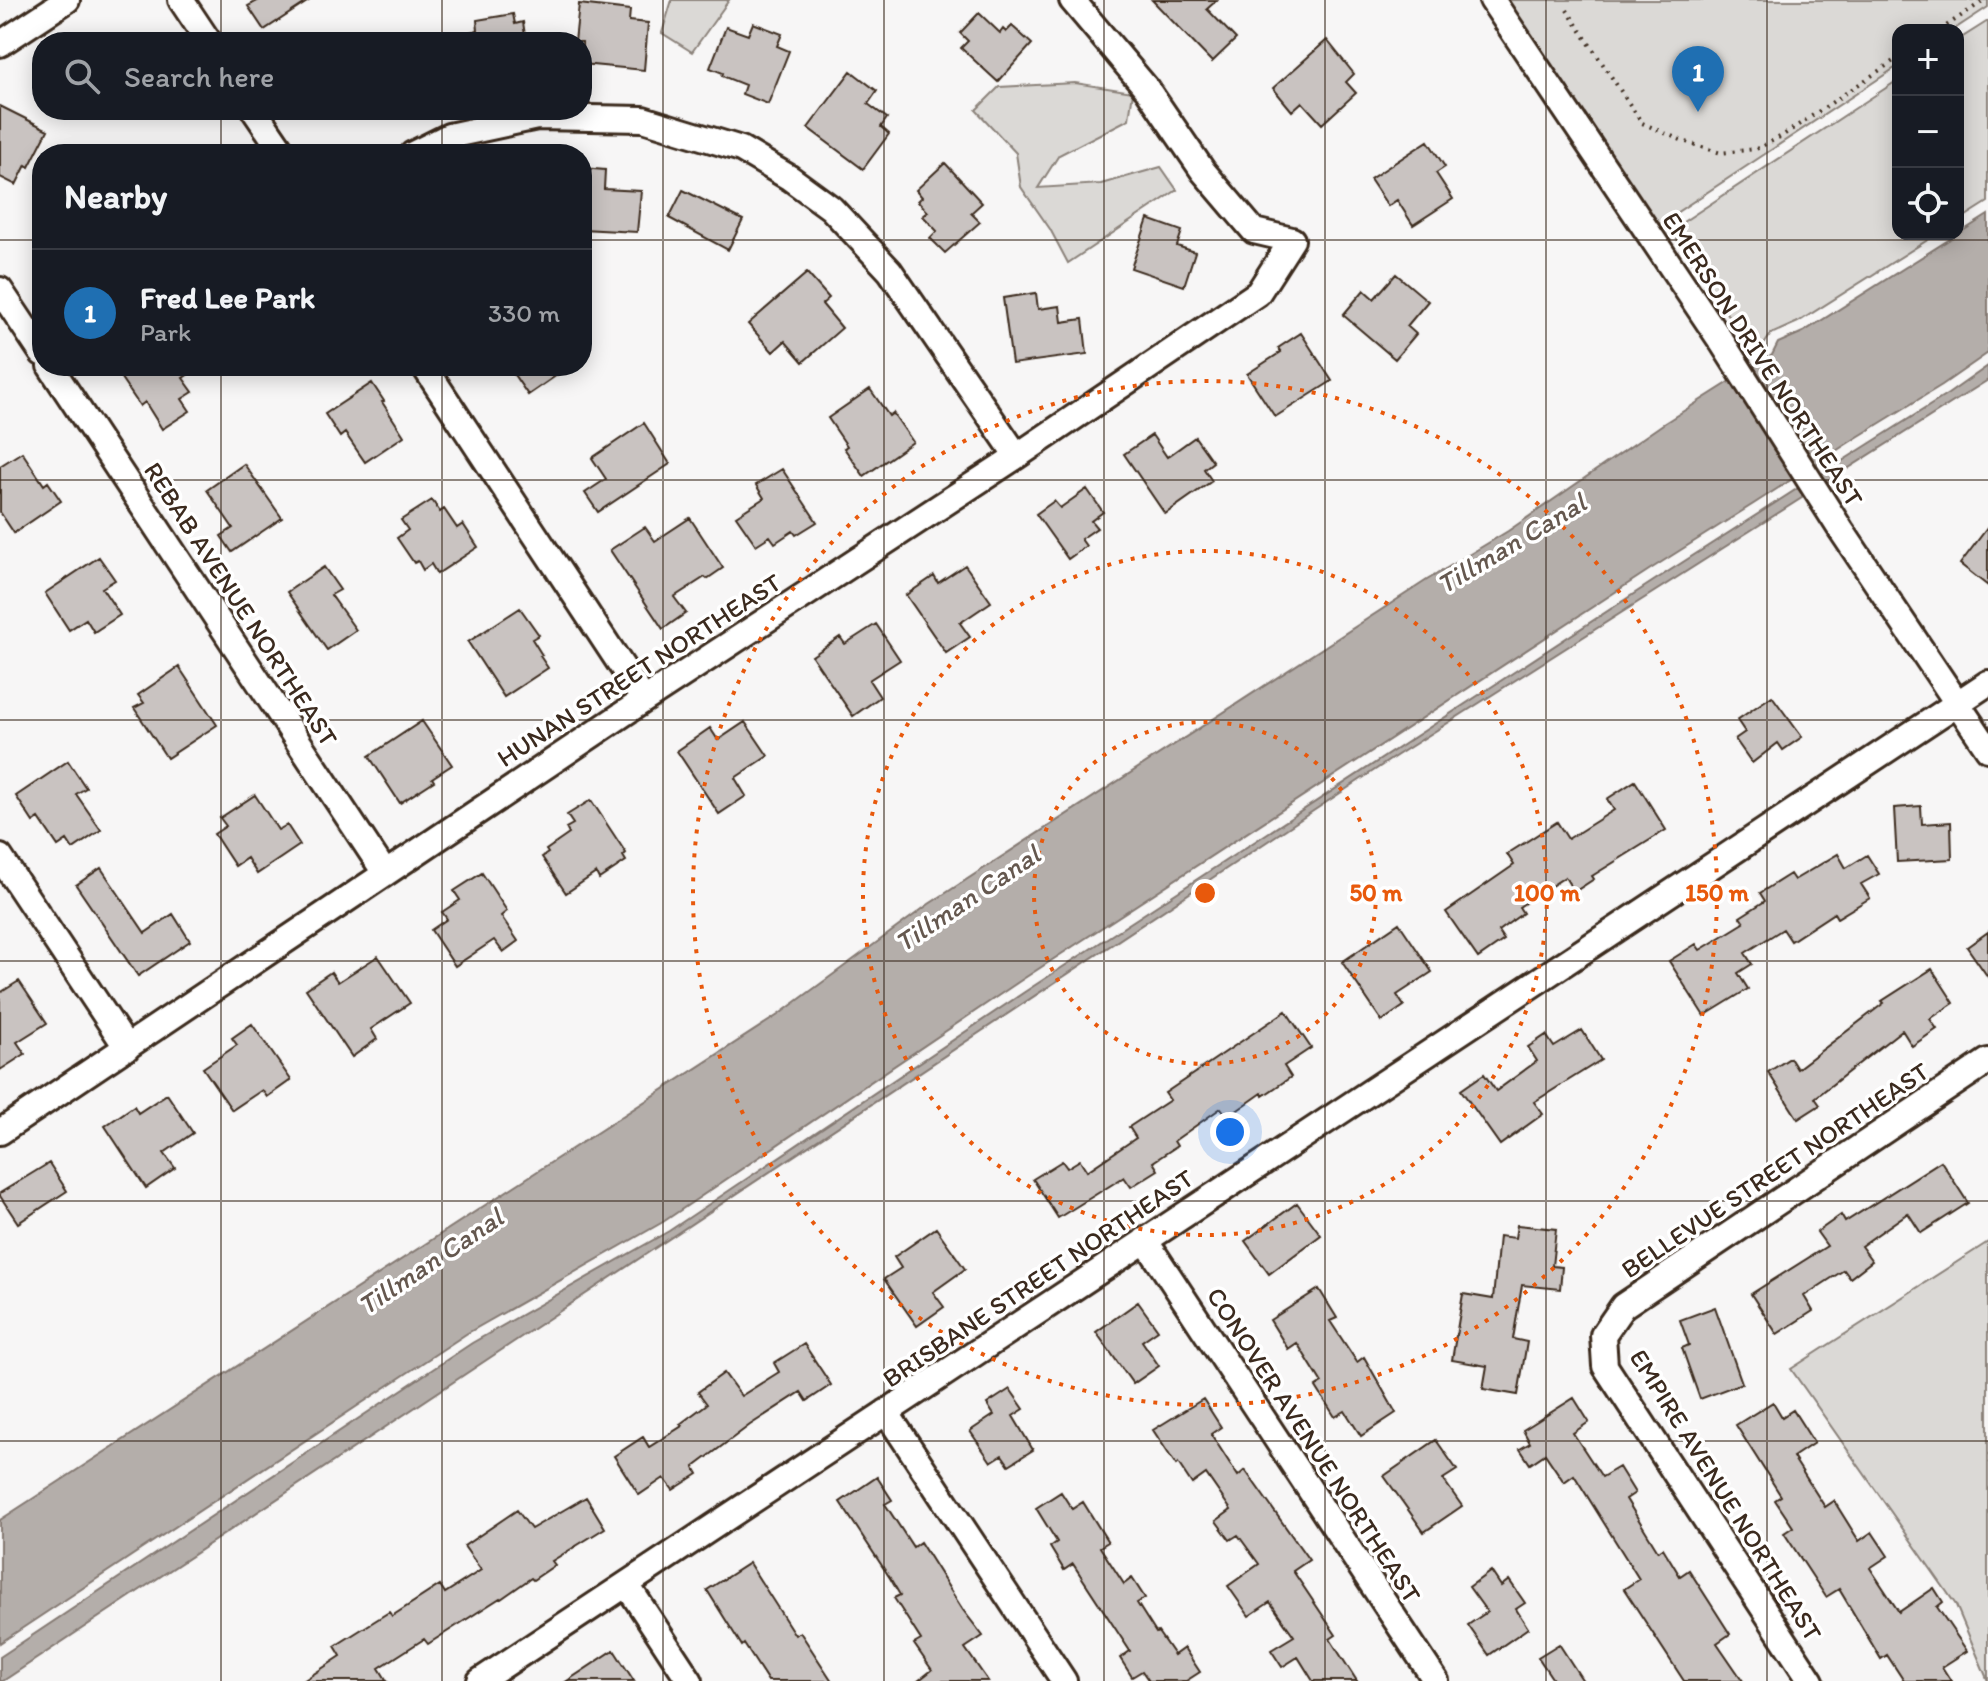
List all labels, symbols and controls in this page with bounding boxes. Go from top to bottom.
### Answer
map controls [1892,24,1964,240]
button: + [1892,24,1964,96]
search box [32,32,592,120]
pin: 1 [1672,46,1724,112]
icon: search [60,54,104,98]
text: Search here [124,58,274,95]
button: − [1892,96,1964,168]
button: locate [1892,168,1964,240]
text: Nearby [64,176,167,217]
street label: EMERSON DRIVE NORTHEAST [1656,206,1871,513]
text: Fred Lee Park [140,279,315,316]
text: 1 [84,297,96,329]
text: 330 m [488,297,560,329]
text: Park [140,316,191,348]
street label: REBAB AVENUE NORTHEAST [137,456,345,752]
water label: Tillman Canal [1430,484,1594,601]
street label: HUNAN STREET NORTHEAST [491,566,787,774]
water label: Tillman Canal [888,836,1048,959]
text: 50 m [1350,878,1403,907]
text: 100 m [1514,878,1581,907]
text: 150 m [1685,878,1750,907]
centre of rings [1191,879,1219,907]
street label: BELLEVUE STREET NORTHEAST [1615,1055,1935,1285]
your location [1210,1112,1250,1152]
street label: BRISBANE STREET NORTHEAST [876,1162,1200,1394]
water label: Tillman Canal [351,1199,511,1322]
street label: CONOVER AVENUE NORTHEAST [1200,1281,1428,1609]
street label: EMPIRE AVENUE NORTHEAST [1623,1343,1829,1647]

